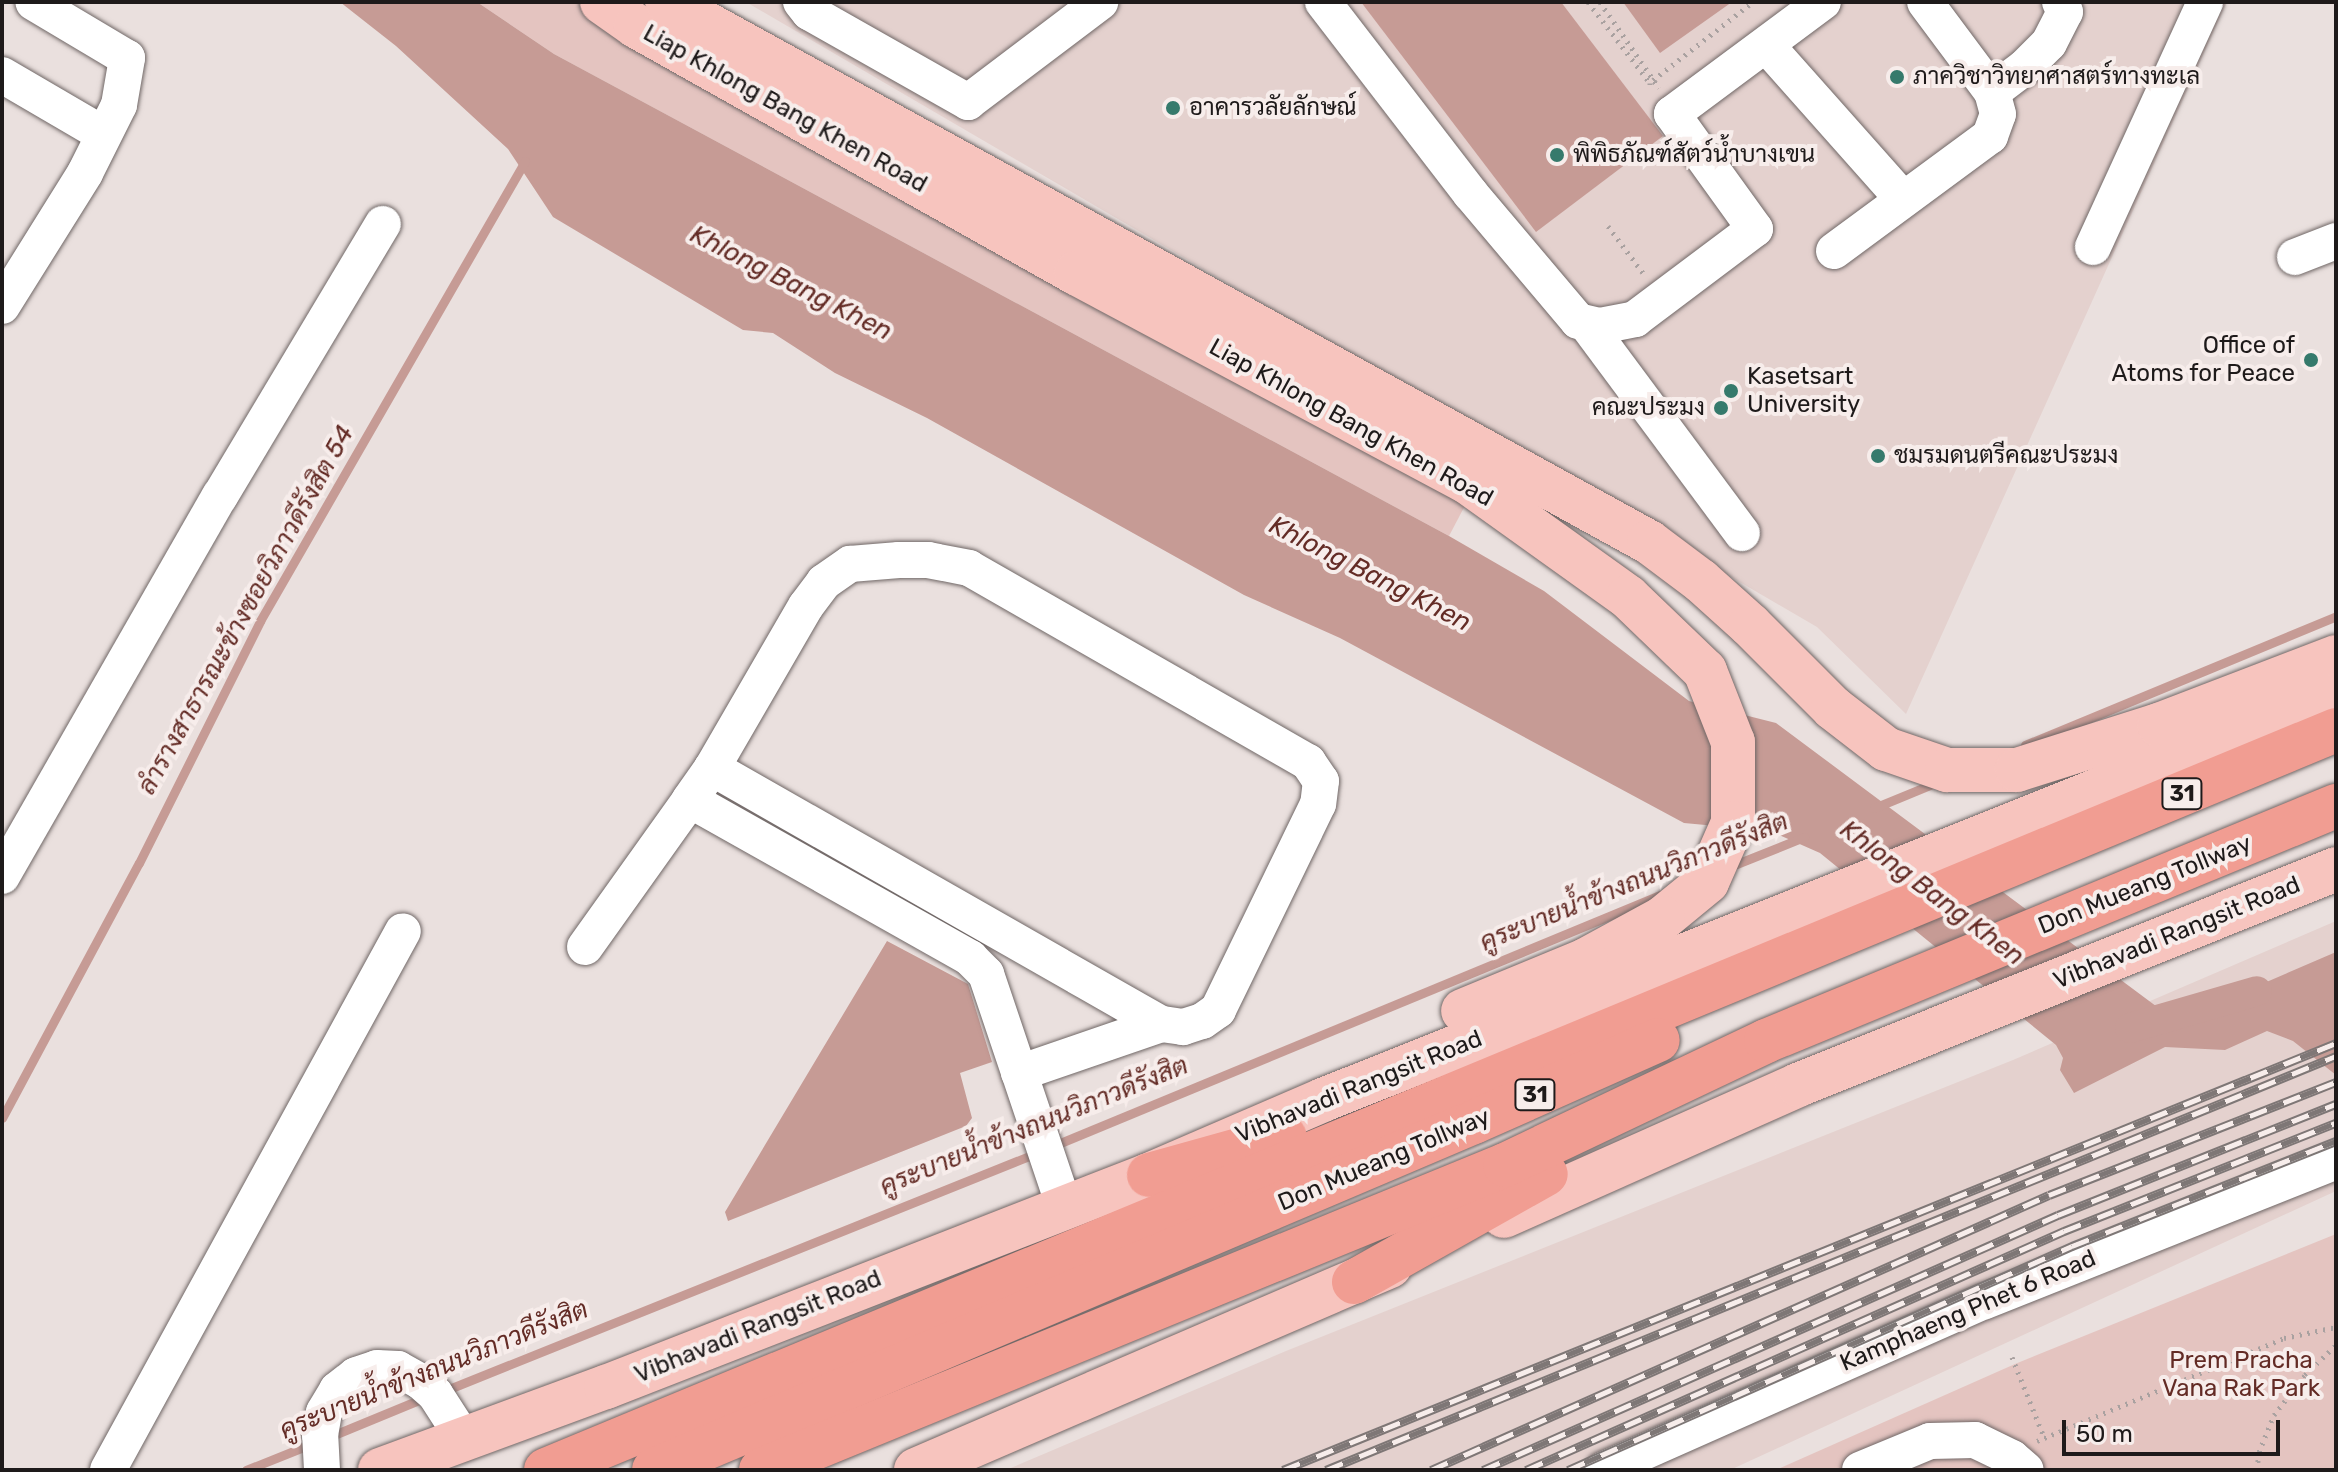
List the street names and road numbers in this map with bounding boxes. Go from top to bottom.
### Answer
street label: Liap Khlong Bang Khen Road [638,19,932,199]
street label: Liap Khlong Bang Khen Road [1204,333,1498,513]
road number: 31 [2160,776,2204,812]
street label: Don Mueang Tollway [2034,829,2256,941]
street label: Vibhavadi Rangsit Road [2049,870,2305,996]
street label: Vibhavadi Rangsit Road [1231,1024,1487,1150]
road number: 31 [1513,1077,1557,1113]
street label: Don Mueang Tollway [1274,1102,1494,1218]
street label: Kamphaeng Phet 6 Road [1836,1244,2100,1378]
street label: Vibhavadi Rangsit Road [630,1264,886,1390]

